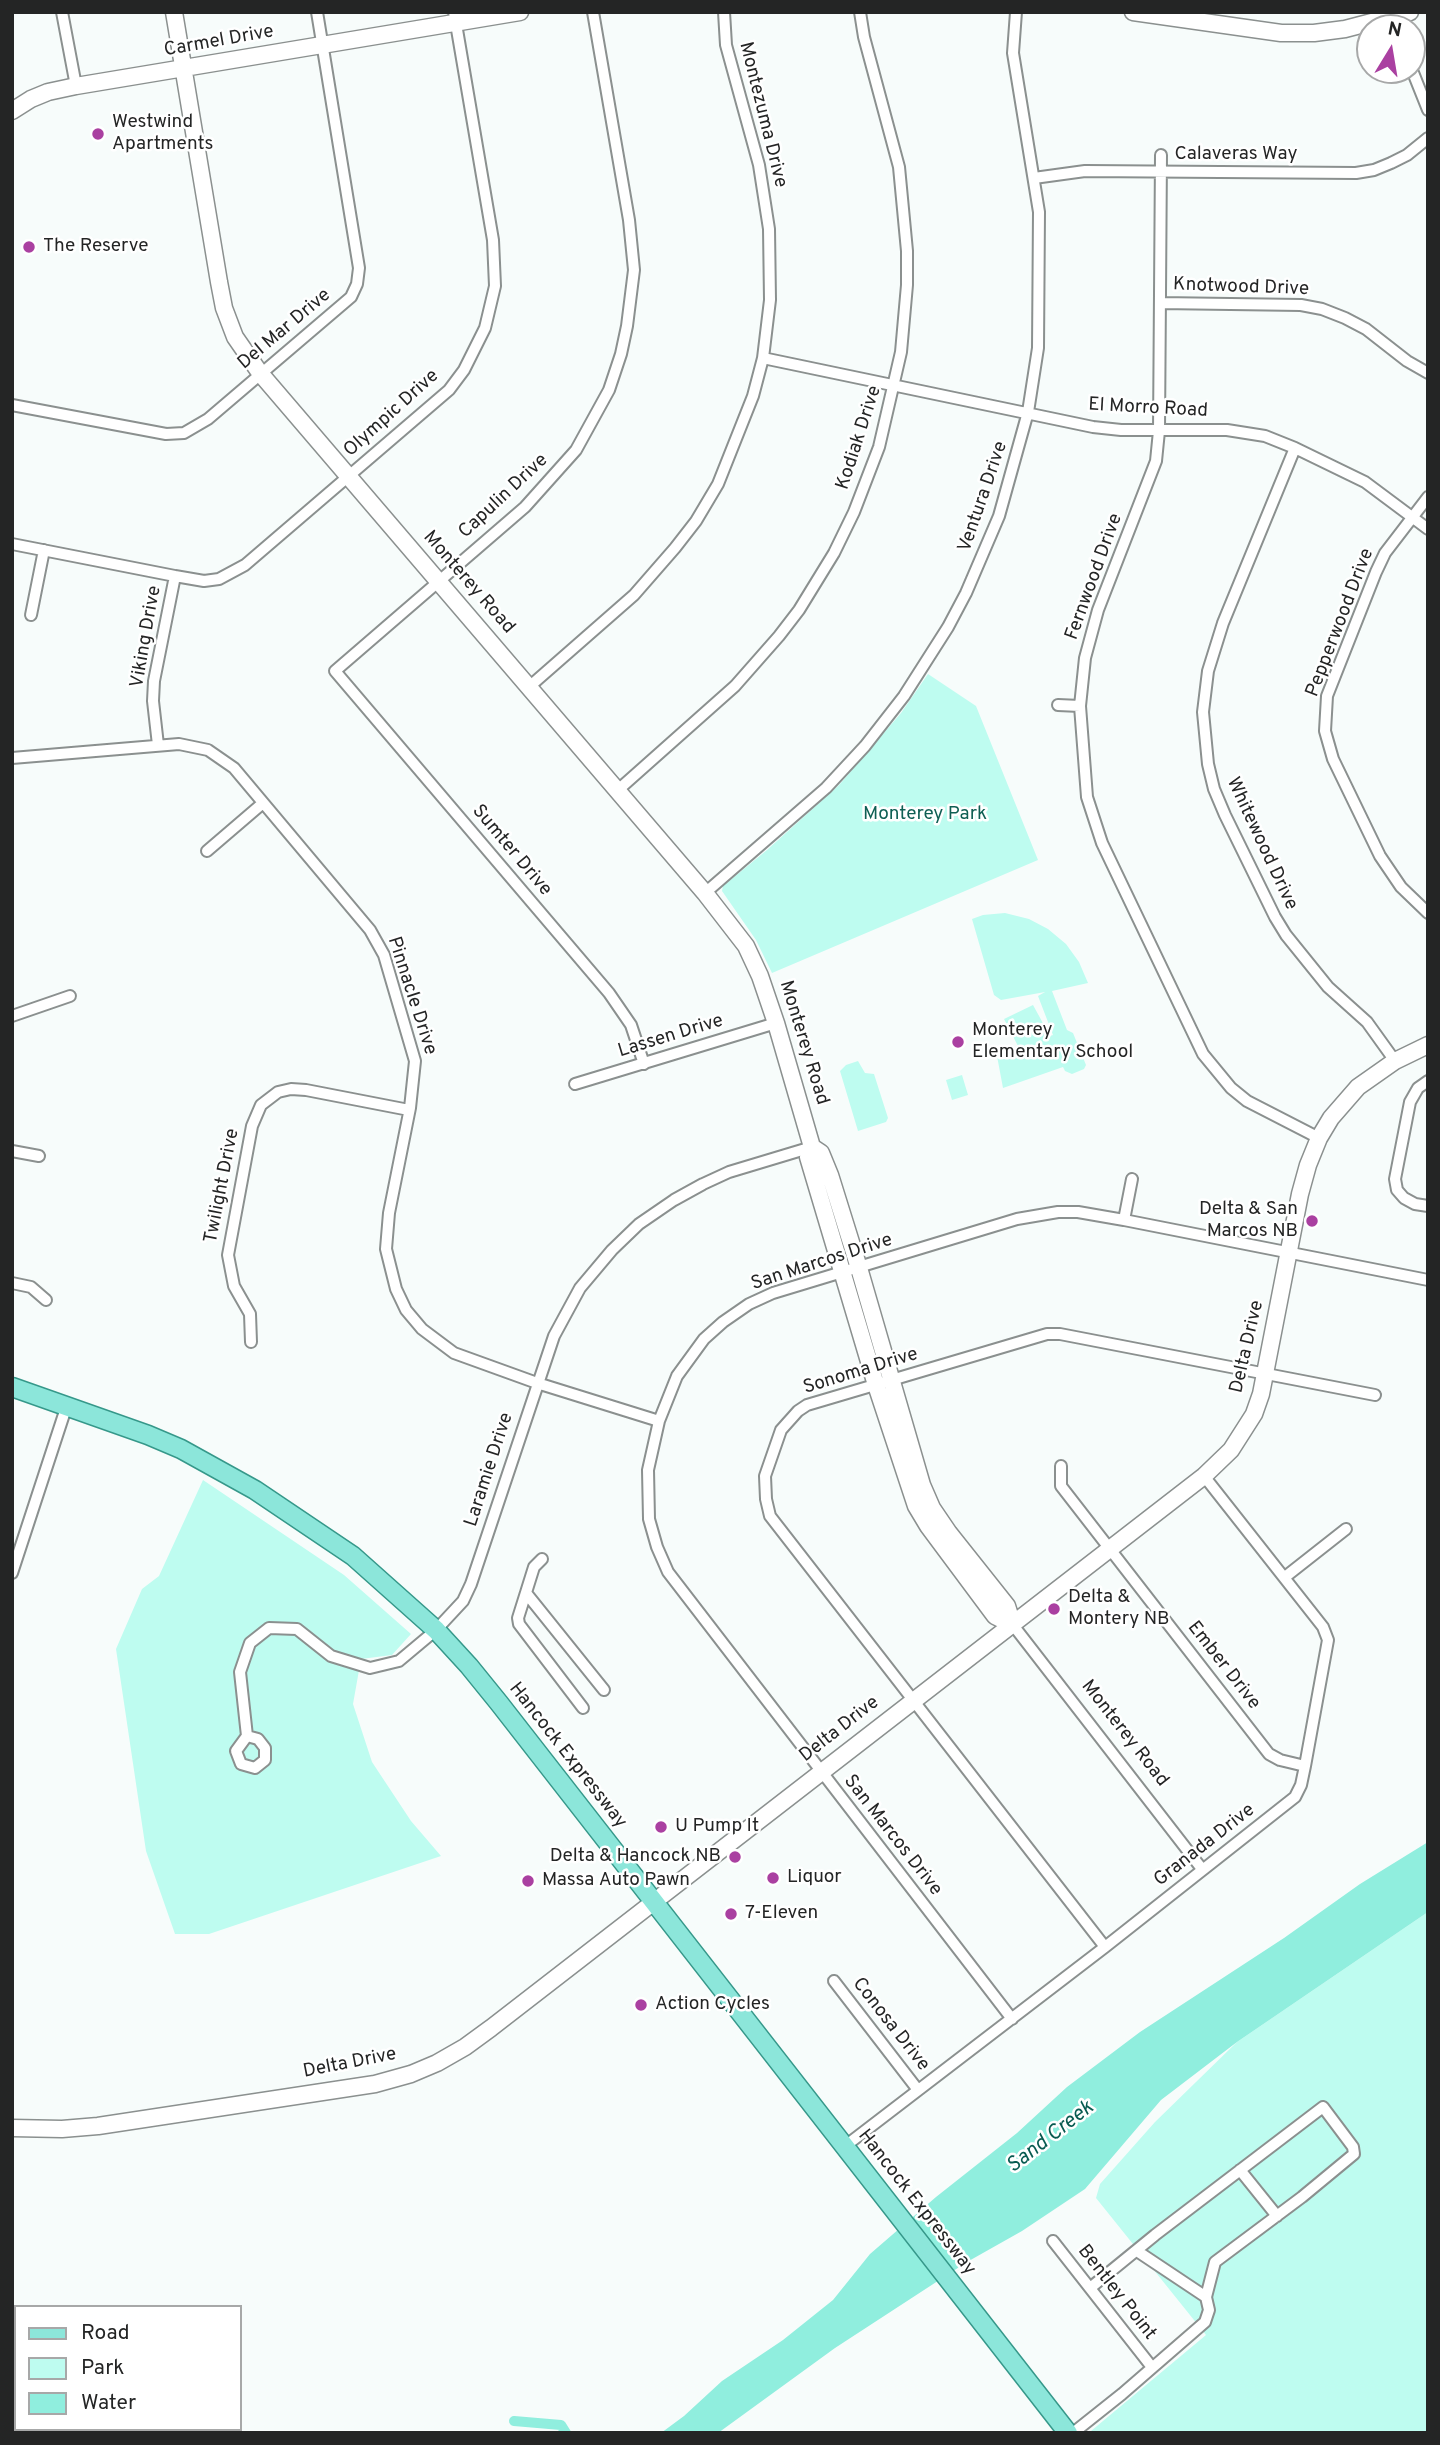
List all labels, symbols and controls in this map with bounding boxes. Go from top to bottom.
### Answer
north arrow [1356,14,1426,84]
text: N [1386,17,1404,43]
street label: Carmel Drive [162,21,276,63]
street label: Montezuma Drive [733,40,791,190]
place label: Westwind Apartments [112,112,213,156]
marker: Westwind Apartments [90,126,106,142]
street label: Calaveras Way [1174,144,1298,166]
place label: The Reserve [43,236,148,258]
marker: The Reserve [21,239,37,255]
street label: Knotwood Drive [1173,274,1309,302]
street label: Del Mar Drive [234,285,336,375]
street label: Olympic Drive [340,365,444,463]
street label: Kodiak Drive [832,383,888,493]
street label: El Morro Road [1088,394,1208,424]
street label: Ventura Drive [954,439,1014,555]
street label: Capulin Drive [455,450,553,544]
street label: Fernwood Drive [1062,511,1128,643]
street label: Monterey Road [417,527,519,639]
street label: Pepperwood Drive [1302,545,1380,701]
street label: Viking Drive [127,584,167,690]
street label: Whitewood Drive [1220,774,1302,914]
street label: Sumter Drive [466,801,556,901]
park label: Monterey Park [863,804,987,826]
street label: Pinnacle Drive [381,934,441,1058]
street label: Monterey Road [773,978,833,1108]
street label: Lassen Drive [616,1010,726,1064]
place label: Monterey Elementary School [972,1020,1133,1064]
marker: Monterey Elementary School [950,1034,966,1050]
street label: Twilight Drive [201,1127,245,1245]
place label: Delta & San Marcos NB [1199,1199,1298,1243]
marker: Delta & San Marcos NB [1304,1213,1320,1229]
street label: San Marcos Drive [749,1229,895,1297]
street label: Delta Drive [1226,1298,1270,1396]
street label: Sonoma Drive [801,1344,921,1400]
street label: Laramie Drive [461,1410,519,1530]
place label: Delta & Montery NB [1068,1587,1170,1631]
marker: Delta & Montery NB [1046,1601,1062,1617]
street label: Ember Drive [1181,1617,1265,1715]
street label: Monterey Road [1075,1676,1173,1792]
street label: Hancock Expressway [503,1679,631,1833]
street label: Delta Drive [796,1692,884,1768]
street label: San Marcos Drive [838,1771,946,1901]
street label: Granada Drive [1150,1800,1260,1892]
place label: U Pump It [675,1816,759,1838]
marker: U Pump It [653,1819,669,1835]
place label: Delta & Hancock NB [550,1846,721,1868]
marker: Delta & Hancock NB [727,1849,743,1865]
place label: Liquor [787,1867,842,1889]
place label: Massa Auto Pawn [542,1870,690,1892]
marker: Liquor [765,1870,781,1886]
marker: Massa Auto Pawn [520,1873,536,1889]
place label: 7-Eleven [745,1903,818,1925]
marker: 7-Eleven [723,1906,739,1922]
street label: Conosa Drive [846,1974,934,2076]
place label: Action Cycles [655,1994,770,2016]
marker: Action Cycles [633,1997,649,2013]
street label: Delta Drive [301,2044,399,2084]
water label: Sand Creek [1002,2096,1100,2180]
street label: Hancock Expressway [852,2126,980,2280]
street label: Bentley Point [1072,2241,1160,2345]
legend [14,2305,242,2431]
text: Road [81,2320,130,2347]
text: Park [81,2355,124,2382]
text: Water [81,2390,136,2417]

